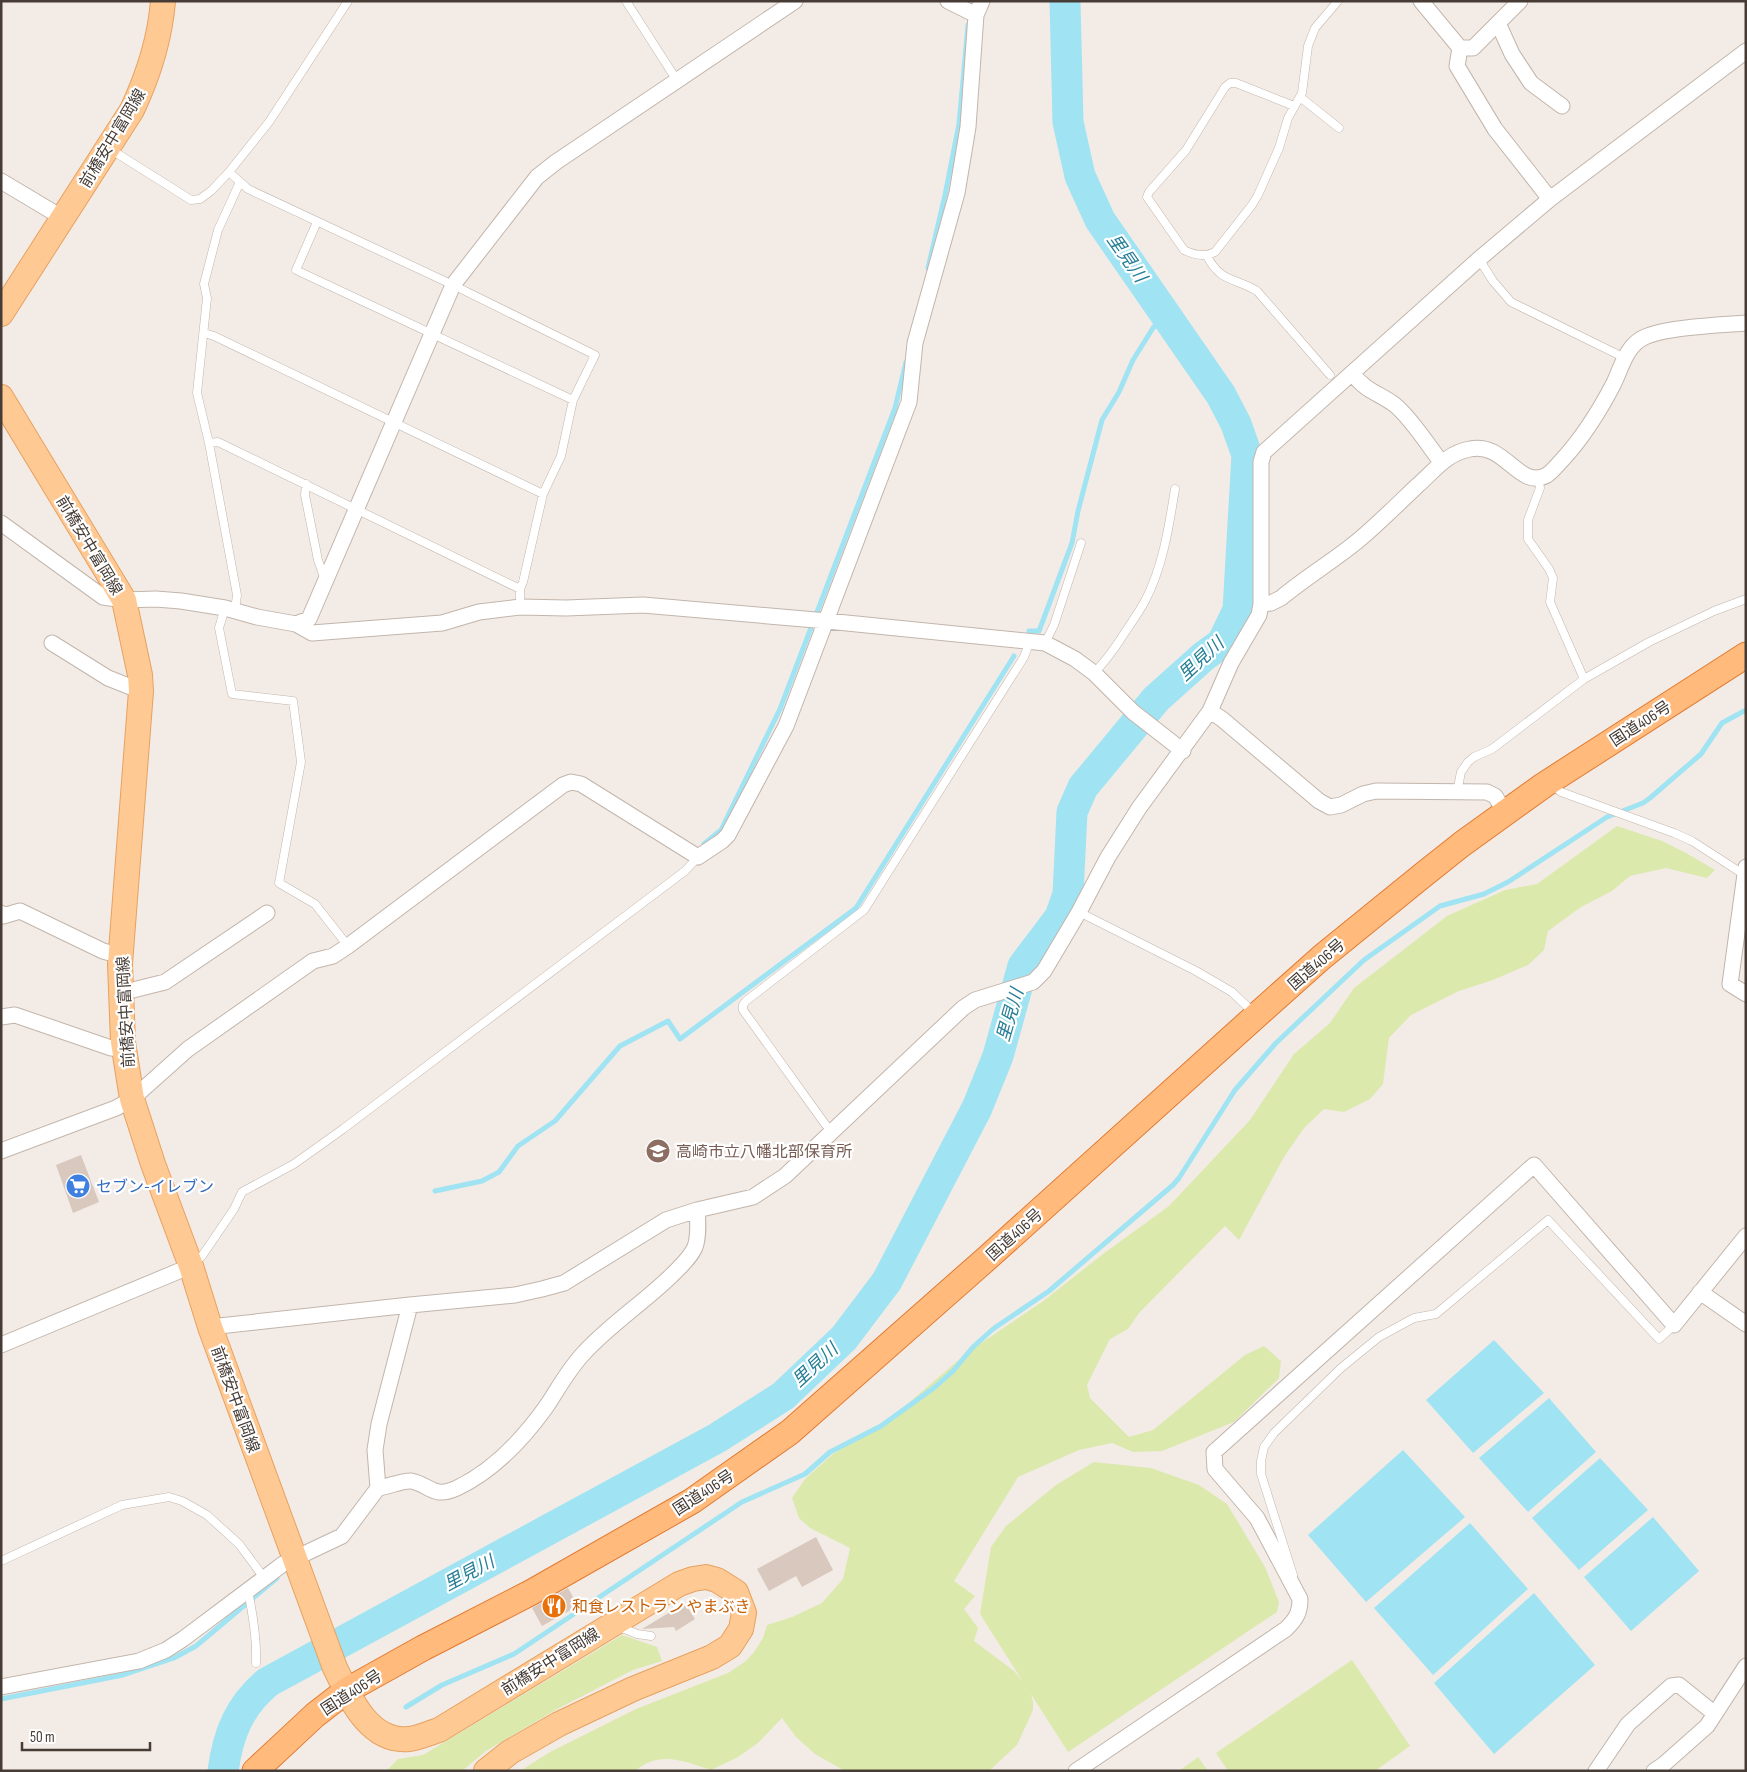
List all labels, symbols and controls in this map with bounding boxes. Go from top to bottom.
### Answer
street label: 前橋安中富岡線 [76,86,150,192]
water label: 里見川 [1103,230,1152,288]
street label: 前橋安中富岡線 [52,493,126,599]
water label: 里見川 [1174,632,1230,685]
street label: 国道406号 [1607,698,1675,751]
street label: 国道406号 [1285,935,1349,995]
street label: 前橋安中富岡線 [114,955,139,1068]
water label: 里見川 [993,984,1029,1044]
school or university icon: 高崎市立八幡北部保育所 [645,1138,671,1164]
place label: 高崎市立八幡北部保育所 [676,1143,852,1162]
supermarket icon: セブン-イレブン [65,1173,91,1199]
place label: セブン-イレブン [96,1178,214,1197]
street label: 国道406号 [983,1205,1047,1265]
water label: 里見川 [788,1338,844,1391]
street label: 前橋安中富岡線 [207,1344,263,1455]
street label: 国道406号 [670,1467,738,1520]
water label: 里見川 [440,1551,500,1595]
restaurant icon: 和食レストラン やまぶき [541,1593,567,1619]
place label: 和食レストラン やまぶき [572,1598,751,1617]
street label: 前橋安中富岡線 [498,1625,603,1700]
street label: 国道406号 [318,1667,386,1720]
scale bar [22,1720,150,1752]
text: 50 m [30,1728,55,1747]

